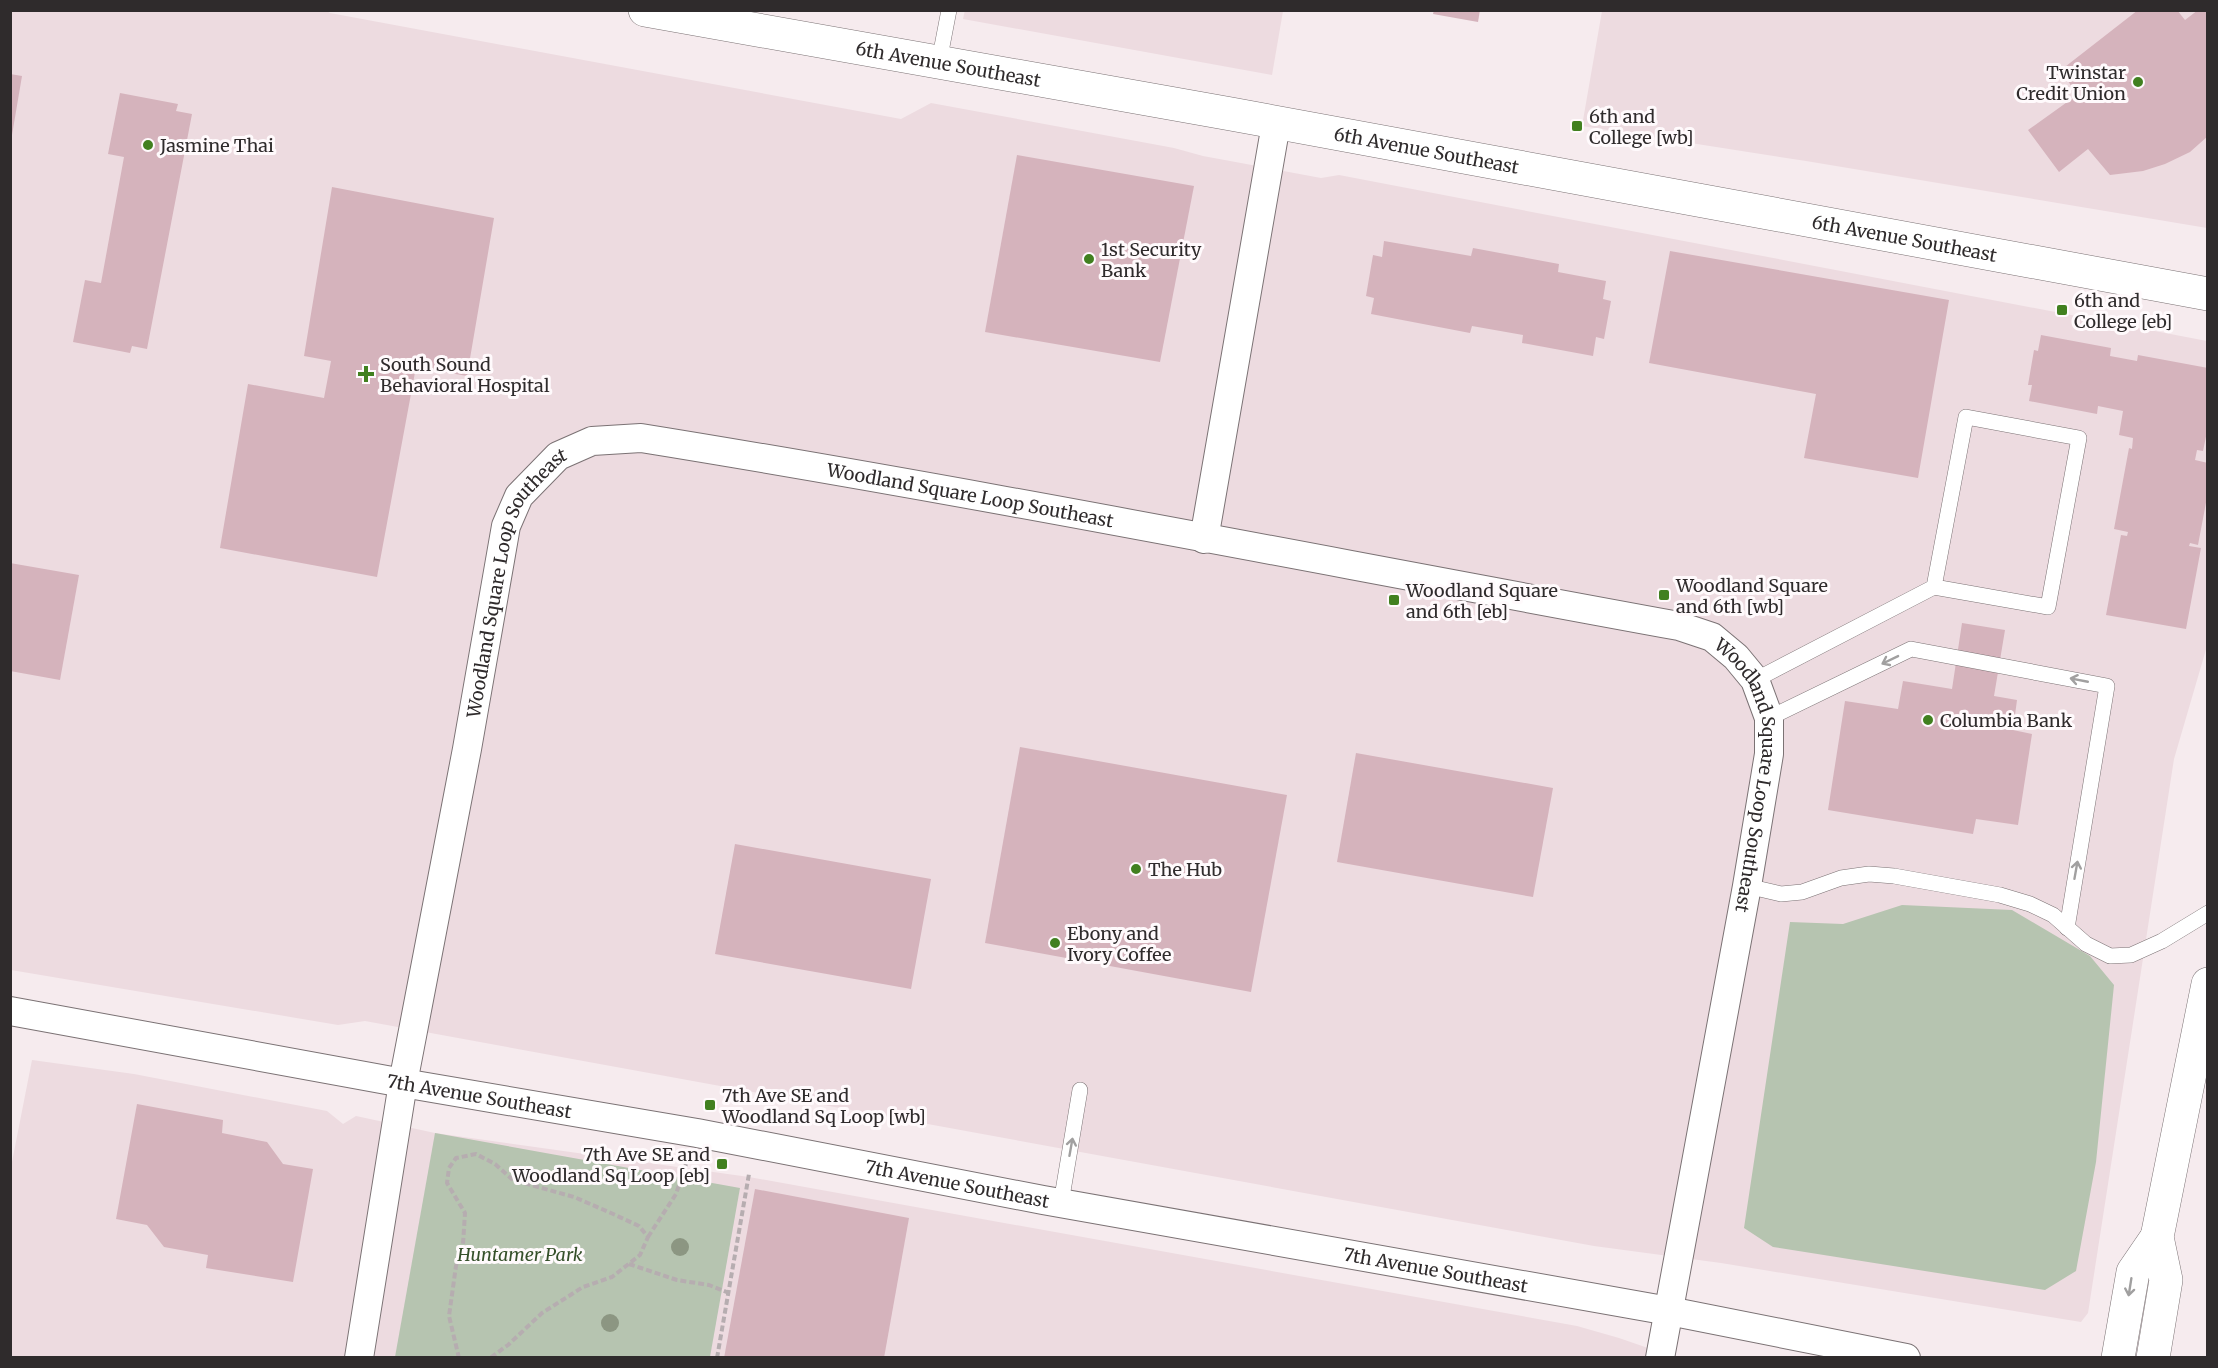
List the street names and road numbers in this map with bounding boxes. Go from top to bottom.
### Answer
street label: 6th Avenue Southeast [854,36,1043,92]
street label: 6th Avenue Southeast [1332,122,1521,178]
street label: 6th Avenue Southeast [1810,210,1999,266]
street label: Woodland Square Loop Southeast [461,442,570,720]
street label: Woodland Square Loop Southeast [824,458,1116,532]
street label: Woodland Square Loop Southeast [1709,632,1781,914]
street label: 7th Avenue Southeast [385,1069,573,1123]
street label: 7th Avenue Southeast [863,1154,1051,1212]
street label: 7th Avenue Southeast [1342,1242,1530,1297]

